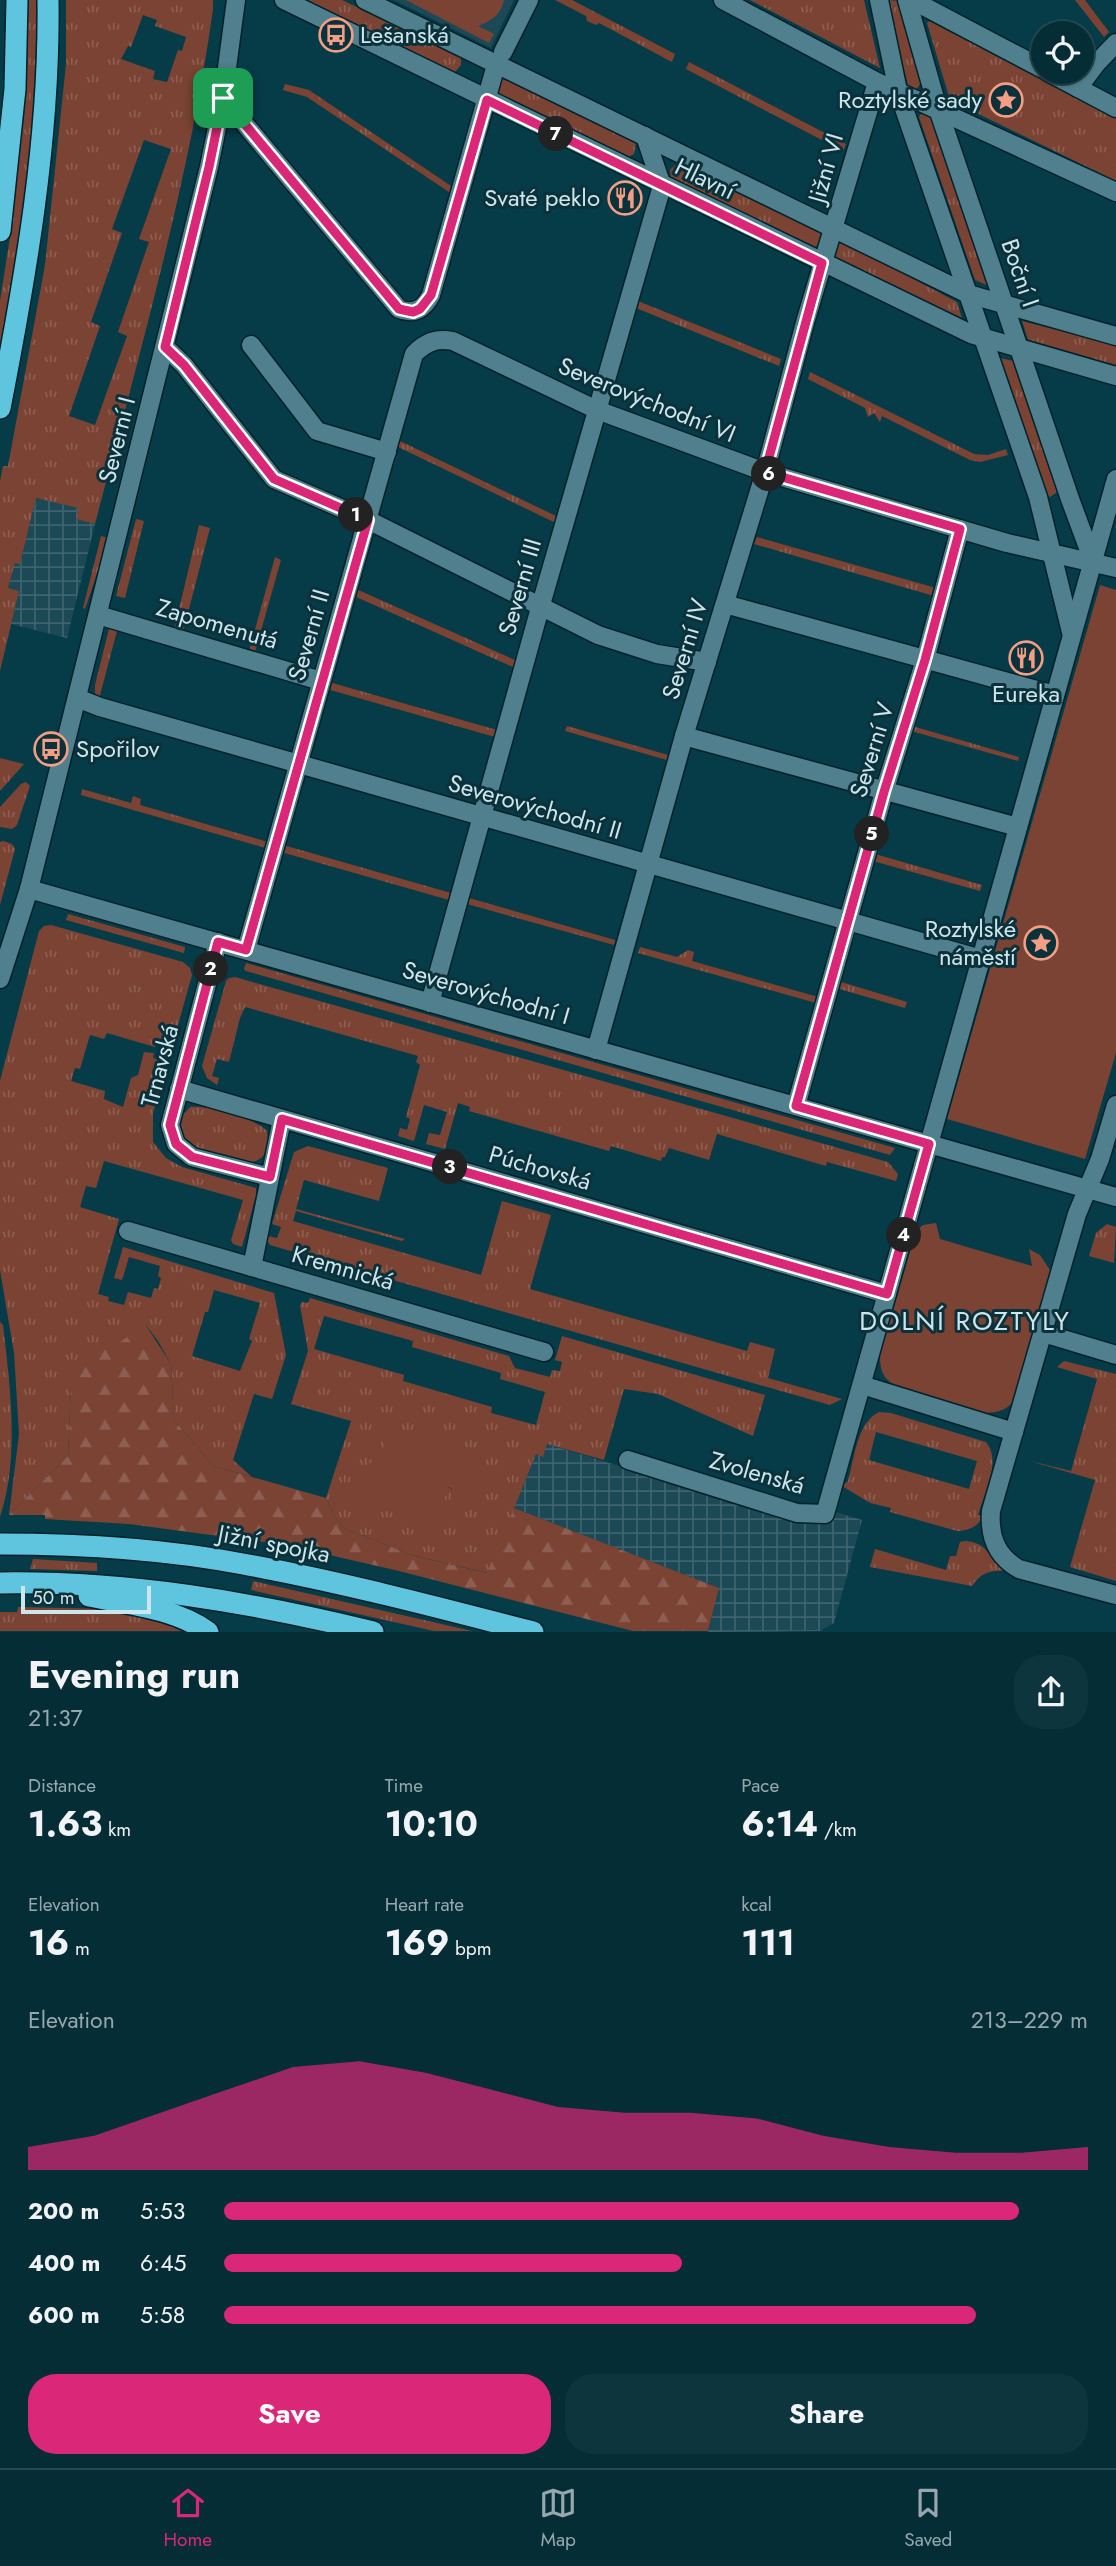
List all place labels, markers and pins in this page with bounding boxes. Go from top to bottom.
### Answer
bus stop icon: Lešanská [317,16,355,54]
place label: Lešanská [360,17,449,52]
pin [193,68,253,128]
place icon: Roztylské sady [987,81,1025,119]
place label: Roztylské sady [838,82,982,117]
pin: 7 [538,116,574,152]
restaurant icon: Svaté peklo [606,179,644,217]
place label: Svaté peklo [484,180,600,215]
pin: 6 [752,456,786,491]
pin: 1 [338,498,374,532]
restaurant icon: Eureka [1007,639,1045,677]
place label: Eureka [992,676,1060,711]
bus stop icon: Spořilov [32,730,70,768]
place label: Spořilov [76,731,160,766]
pin: 5 [854,816,890,852]
place label: Roztylské náměstí [925,911,1017,974]
place icon: Roztylské náměstí [1022,924,1060,962]
pin: 2 [194,951,228,986]
pin: 3 [433,1150,468,1184]
pin: 4 [886,1218,922,1252]

